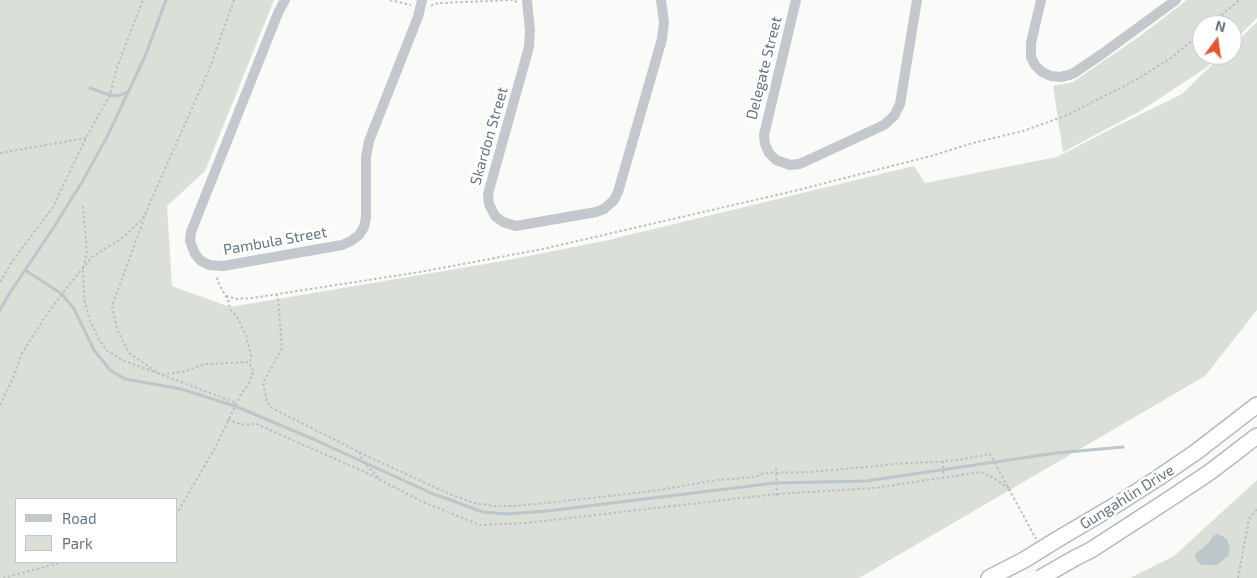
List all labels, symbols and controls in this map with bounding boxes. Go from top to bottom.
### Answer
street label: Delegate Street [742,14,786,122]
north arrow [1192,15,1242,65]
text: N [1214,16,1227,35]
street label: Skardon Street [466,85,512,187]
street label: Pambula Street [222,223,328,259]
street label: Gungahlin Drive [1077,461,1177,533]
legend [15,498,178,563]
text: Road [62,509,97,527]
text: Park [62,534,93,552]

